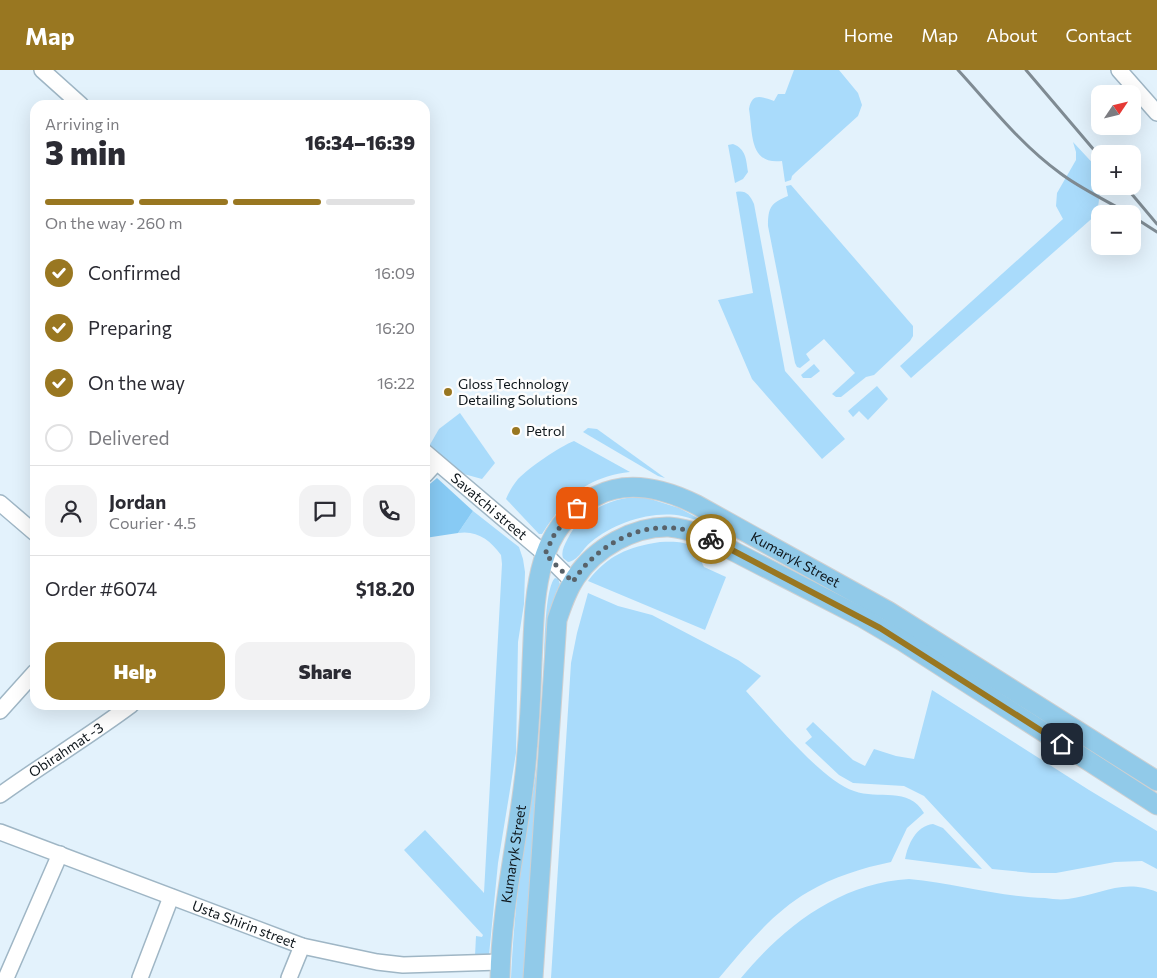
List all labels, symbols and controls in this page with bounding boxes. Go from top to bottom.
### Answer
text: Map [25,21,75,50]
text: Home [844,24,893,46]
text: Map [921,24,958,46]
text: About [986,24,1038,46]
text: Contact [1066,24,1132,46]
north arrow [1091,85,1141,135]
map controls [1091,85,1141,255]
text: Arriving in [45,114,119,133]
text: 16:34–16:39 [305,131,415,154]
text: 3 min [45,132,126,172]
button: + [1091,145,1141,195]
button: − [1091,205,1141,255]
text: On the way · 260 m [45,213,183,232]
icon: check [45,259,73,287]
text: Confirmed [88,261,181,284]
text: 16:09 [375,263,415,282]
icon: check [45,314,73,342]
text: Preparing [88,316,172,339]
text: 16:20 [375,318,415,337]
icon: check [45,369,73,397]
text: On the way [88,371,185,394]
text: 16:22 [377,373,415,392]
place label: Gloss Technology Detailing Solutions [458,375,578,408]
marker: Gloss Technology Detailing Solutions [442,386,454,398]
place label: Petrol [526,422,565,439]
marker: Petrol [510,425,522,437]
text: Delivered [88,426,169,449]
street label: Savatchi street [448,469,531,543]
button: person [45,485,97,537]
button: chat [299,485,351,537]
button: phone [363,485,415,537]
pin [556,487,598,529]
text: Jordan [109,490,166,513]
icon: bag [563,494,591,522]
text: Courier · 4.5 [109,513,196,532]
courier [686,514,736,564]
icon: bike [697,525,725,553]
street label: Kumaryk Street [748,528,843,591]
text: Order #6074 [45,577,157,600]
text: $18.20 [356,577,415,600]
button: Help [45,642,225,700]
button: Share [235,642,415,700]
street label: Obirahmat -3 [25,718,106,780]
pin [1041,723,1083,765]
icon: home [1048,730,1076,758]
street label: Kumaryk Street [497,803,529,904]
street label: Usta Shirin street [190,896,299,951]

